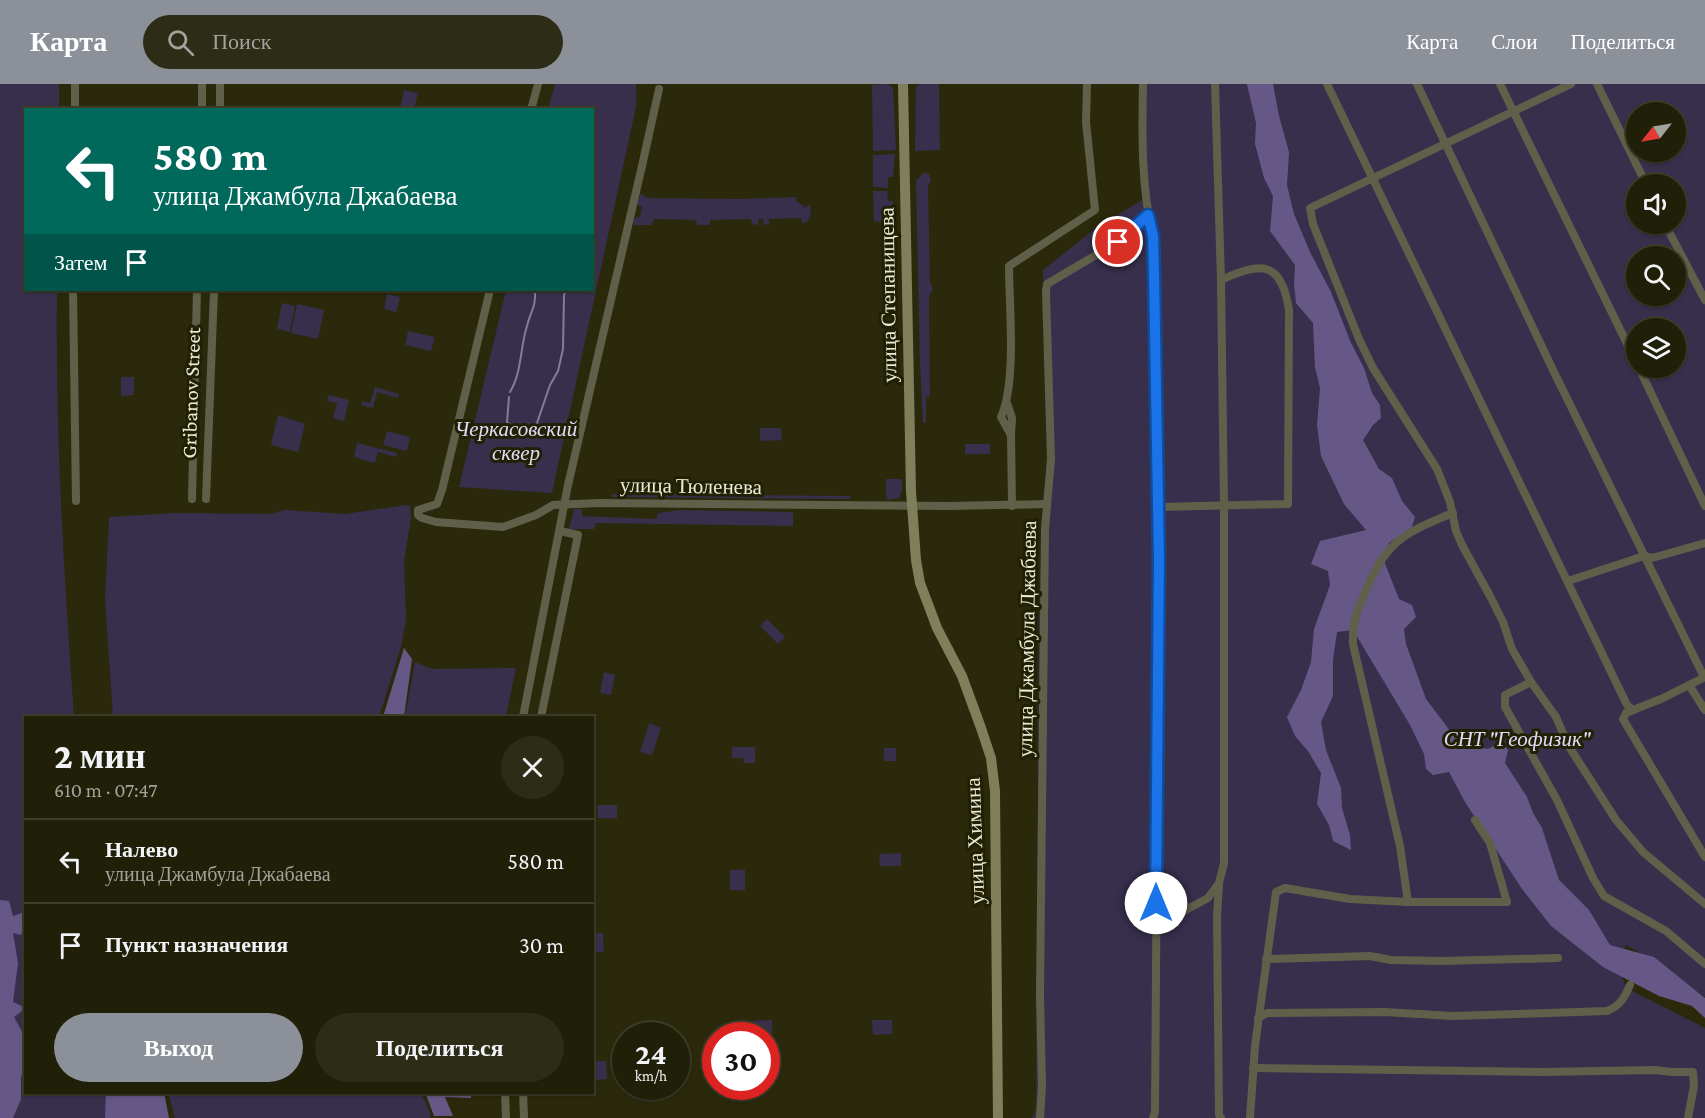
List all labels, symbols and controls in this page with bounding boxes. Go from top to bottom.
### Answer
search box [143,15,563,69]
text: Карта [30,26,107,57]
icon: search [164,26,197,59]
text: Поиск [212,29,271,54]
text: Карта [1406,30,1458,54]
text: Слои [1491,30,1537,54]
text: Поделиться [1570,30,1675,54]
north arrow [1626,102,1686,162]
map controls [1626,102,1686,378]
icon: left [54,132,132,210]
text: 580 m [153,132,267,179]
button: sound [1626,174,1686,234]
text: улица Джамбула Джабаева [153,181,458,211]
street label: улица Степанищева [874,206,902,383]
pin [1092,216,1143,267]
icon: arrive [1101,225,1134,258]
icon: arrive [120,246,153,279]
button: search [1626,246,1686,306]
text: Затем [54,250,108,275]
button: layers [1626,318,1686,378]
street label: Gribanov Street [177,326,205,459]
park label: Черкасовский сквер [455,417,578,465]
street label: улица Тюленева [620,473,763,499]
street label: улица Джамбула Джабаева [1013,520,1041,758]
park label: СНТ "Геофизик" [1444,727,1592,751]
text: 2 мин [54,736,146,776]
button: close [501,736,564,799]
street label: улица Химина [961,776,989,905]
text: 610 m · 07:47 [54,779,158,801]
text: Налево [105,837,178,862]
icon: left [54,845,87,878]
text: 580 m [508,849,564,874]
text: улица Джамбула Джабаева [105,863,331,885]
position arrow [1124,871,1188,935]
icon: arrive [54,929,87,962]
text: Пункт назначения [105,932,288,957]
text: 30 m [519,933,564,958]
button: Выход [54,1013,303,1082]
button: Поделиться [315,1013,564,1082]
speed limit sign: 30 [702,1022,780,1100]
text: 24 [635,1037,667,1070]
text: km/h [635,1068,667,1084]

